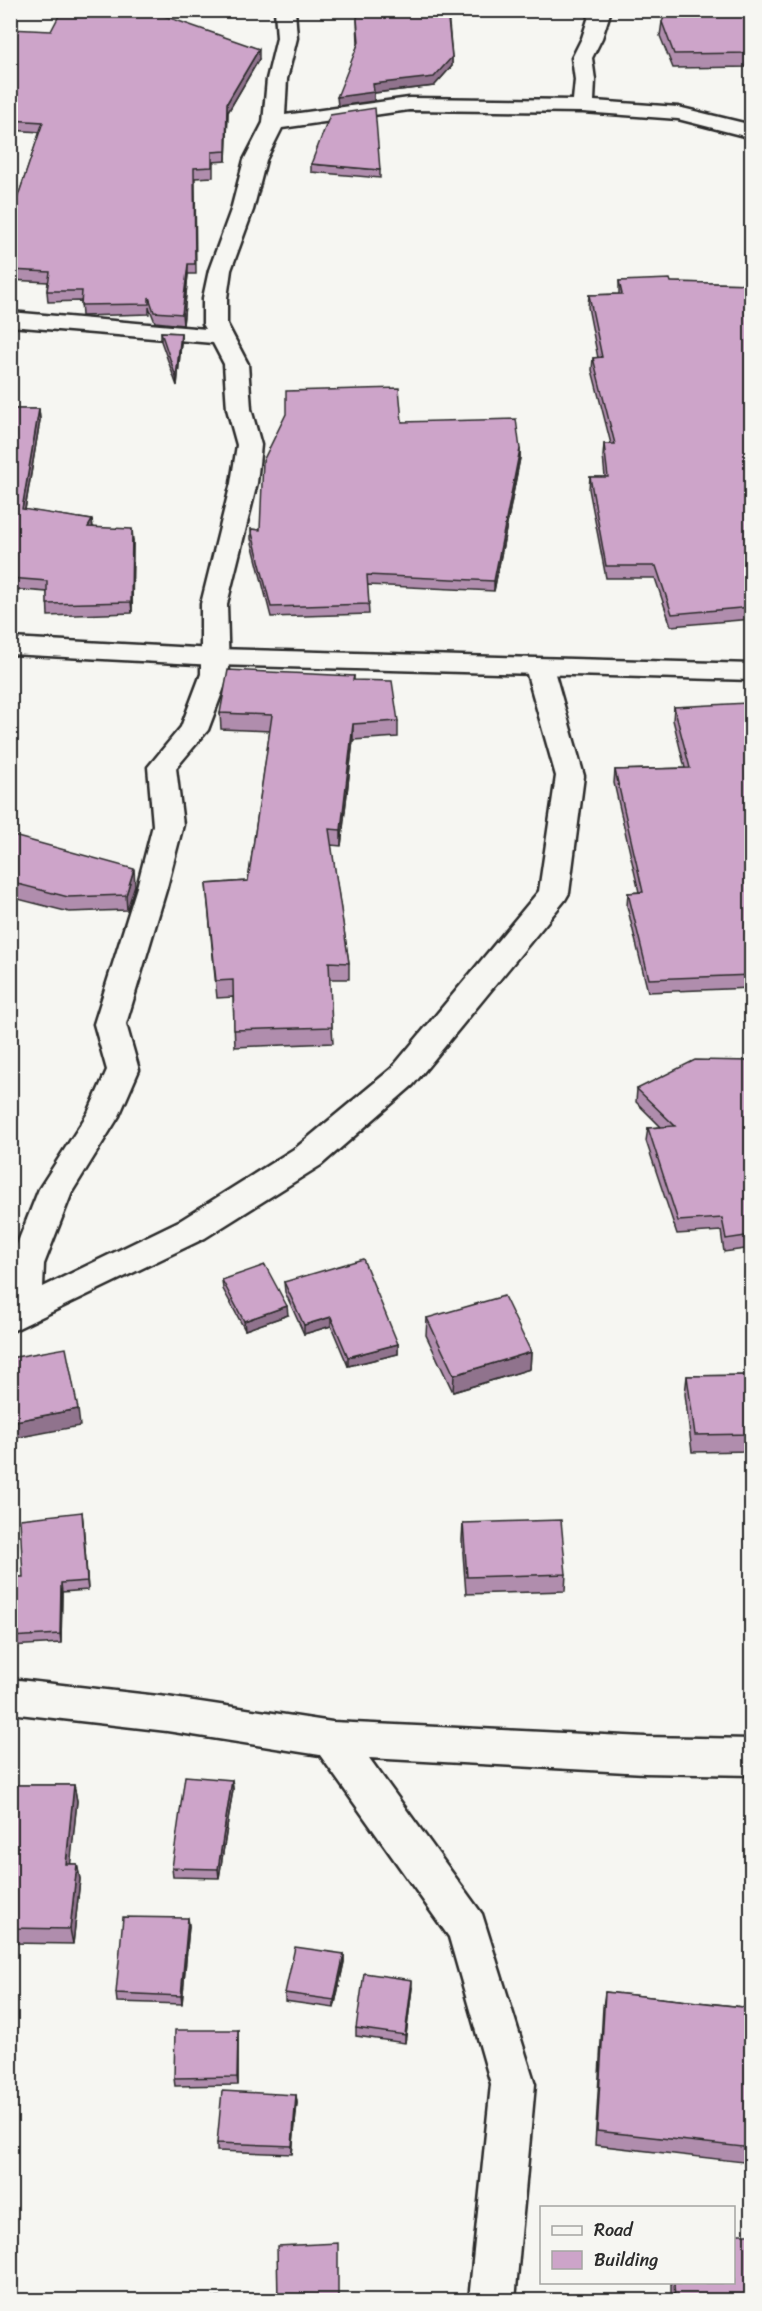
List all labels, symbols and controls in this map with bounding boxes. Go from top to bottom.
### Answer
legend [540,2206,735,2284]
text: Road [594,2214,634,2246]
text: Building [594,2244,658,2276]

